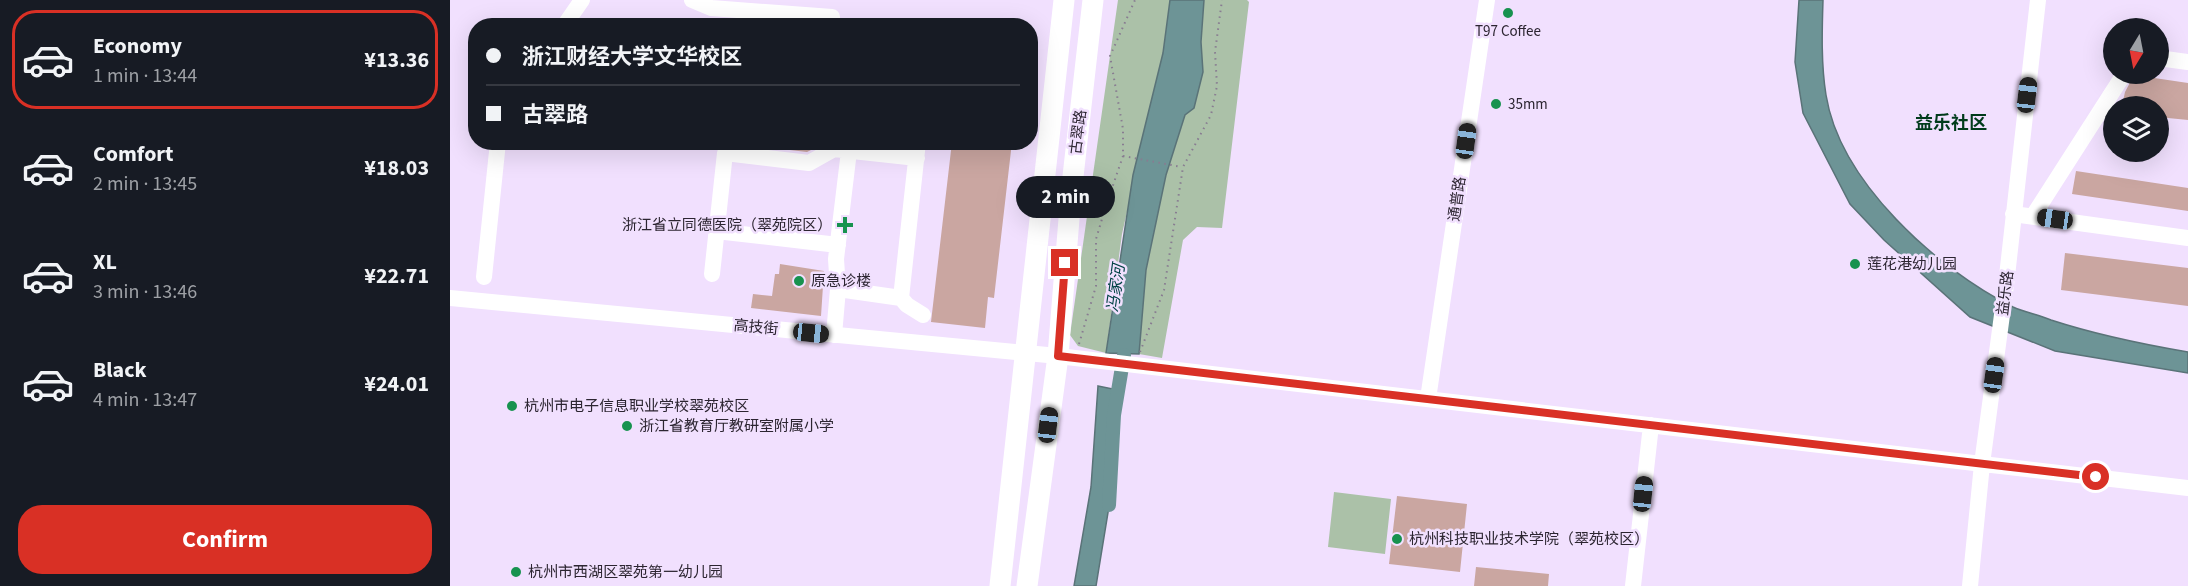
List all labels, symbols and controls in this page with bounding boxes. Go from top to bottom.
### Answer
marker: T97 Coffee [1501,6,1515,20]
north arrow [2103,18,2169,84]
map controls [2103,18,2169,162]
place label: T97 Coffee [1475,21,1541,42]
text: Economy [93,30,182,62]
icon: car [21,33,75,87]
text: 浙江财经大学文华校区 [522,41,742,73]
text: ¥13.36 [364,44,429,76]
text: 1 min · 13:44 [93,62,197,90]
car [2016,76,2038,114]
place label: 35mm [1508,94,1548,115]
button: layers [2103,96,2169,162]
marker: 35mm [1489,97,1503,111]
text: 古翠路 [522,99,588,131]
street label: 古翠路 [1065,108,1092,156]
district label: 益乐社区 [1915,111,1987,136]
car [1455,122,1477,160]
text: Comfort [93,138,174,170]
icon: car [21,141,75,195]
text: ¥18.03 [364,152,429,184]
text: 2 min · 13:45 [93,170,197,198]
street label: 通普路 [1444,175,1471,223]
callout: 2 min [1016,176,1114,218]
text: 2 min [1041,183,1090,211]
car [2036,208,2074,230]
place label: 浙江省立同德医院（翠苑院区） [622,215,832,236]
marker: 浙江省立同德医院（翠苑院区） [836,216,854,234]
text: XL [93,246,117,278]
icon: car [21,249,75,303]
route end [1051,249,1078,276]
place label: 莲花港幼儿园 [1867,254,1957,275]
marker: 莲花港幼儿园 [1848,257,1862,271]
text: ¥22.71 [364,260,429,292]
water label: 冯家河 [1102,260,1131,313]
street label: 益乐路 [1992,269,2019,317]
place label: 原急诊楼 [811,271,871,292]
marker: 原急诊楼 [792,274,806,288]
text: 3 min · 13:46 [93,278,197,306]
street label: 高技街 [733,315,779,340]
car [792,322,830,344]
text: Black [93,354,147,386]
car [1983,356,2005,394]
icon: car [21,357,75,411]
text: ¥24.01 [364,368,429,400]
text: 4 min · 13:47 [93,386,197,414]
place label: 杭州市电子信息职业学校翠苑校区 [524,396,749,417]
marker: 杭州市电子信息职业学校翠苑校区 [505,399,519,413]
car [1037,406,1059,444]
place label: 浙江省教育厅教研室附属小学 [639,416,834,437]
marker: 浙江省教育厅教研室附属小学 [620,419,634,433]
route start [2082,463,2109,490]
car [1632,475,1654,513]
button: Confirm [18,505,432,574]
place label: 杭州科技职业技术学院（翠苑校区） [1409,529,1649,550]
marker: 杭州科技职业技术学院（翠苑校区） [1390,532,1404,546]
place label: 杭州市西湖区翠苑第一幼儿园 [528,562,723,583]
marker: 杭州市西湖区翠苑第一幼儿园 [509,565,523,579]

